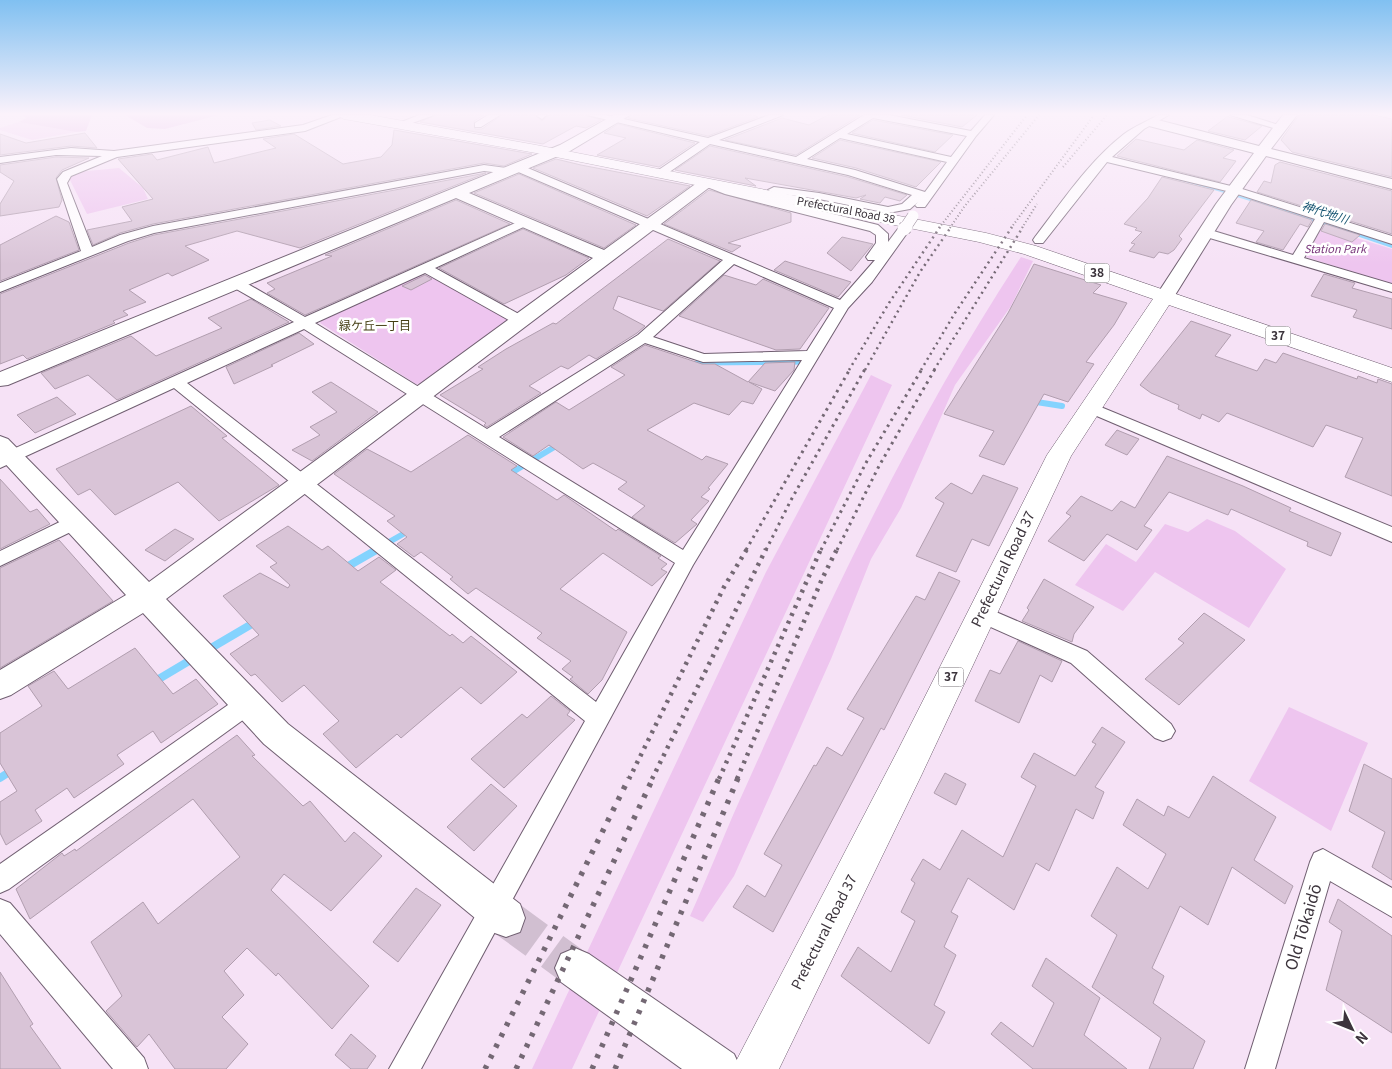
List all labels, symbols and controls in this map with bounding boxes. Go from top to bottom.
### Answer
street label: Prefectural Road 38 [796,192,897,226]
water label: 神代地川 [1300,196,1353,228]
park label: Station Park [1304,240,1368,256]
road number: 38 [1084,264,1110,282]
district label: 緑ケ丘一丁目 [339,316,411,333]
road number: 37 [1266,326,1290,346]
street label: Prefectural Road 37 [965,507,1039,630]
road number: 37 [938,668,964,686]
street label: Prefectural Road 37 [785,870,861,993]
street label: Old Tōkaidō [1277,880,1327,973]
north arrow [1327,1004,1377,1054]
text: N [1351,1028,1373,1049]

